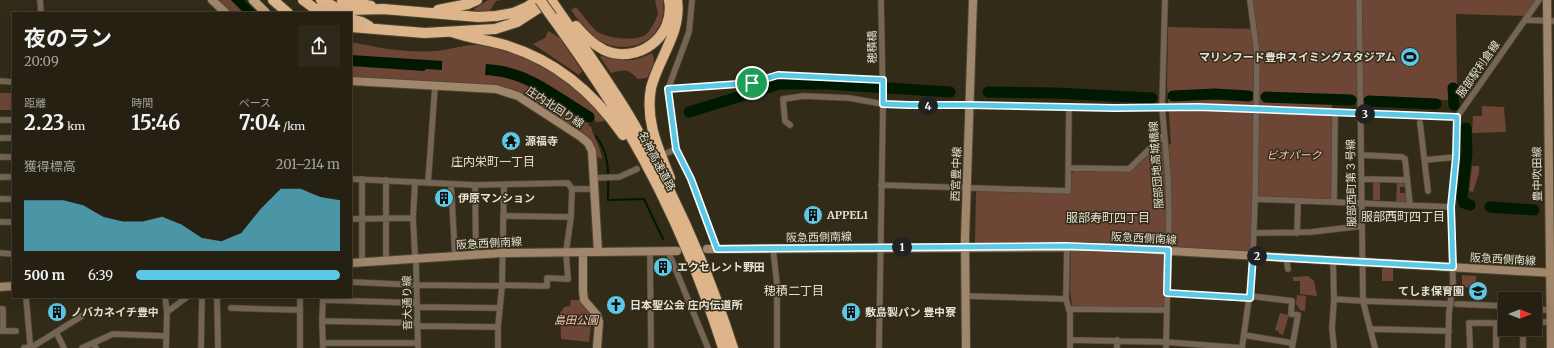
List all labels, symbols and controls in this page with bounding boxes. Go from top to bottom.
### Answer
text: 夜のラン [24,24,112,52]
button: share [298,25,340,67]
street label: 穂積橋 [865,30,879,64]
street label: 服部駅利倉線 [1453,38,1503,100]
sports icon: マリンフード豊中スイミングスタジアム [1399,46,1421,68]
place label: マリンフード豊中スイミングスタジアム [1199,50,1396,64]
text: 20:09 [24,53,59,70]
pin [735,66,769,100]
icon: arrive [741,72,763,94]
street label: 庄内北回り線 [524,83,586,131]
text: 距離 [24,96,46,110]
text: 時間 [131,96,153,110]
text: ペース [239,96,271,110]
pin: 4 [918,96,938,116]
text: 4 [925,99,932,113]
pin: 3 [1355,104,1375,124]
text: 3 [1362,107,1368,121]
text: 2.23 [24,110,65,135]
text: 15:46 [131,110,180,135]
text: 7:04 [239,110,280,135]
text: km [65,119,85,133]
text: /km [280,119,305,133]
street label: 服部団地高城橋線 [1146,121,1166,209]
street label: 名神高速道路 [635,129,679,193]
temple icon: 源福寺 [500,130,522,152]
place label: 源福寺 [525,134,558,148]
street label: 服部西町第３号線 [1343,139,1359,227]
street label: 西宮豊中線 [948,146,964,202]
street label: 豊中吹田線 [1530,146,1544,202]
park label: ビオパーク [1267,148,1322,162]
district label: 庄内栄町一丁目 [451,154,535,169]
text: 201–214 m [276,156,340,173]
text: 獲得標高 [24,158,76,175]
building icon: 伊原マンション [433,187,455,209]
place label: 伊原マンション [458,191,535,205]
building icon: APPEL1 [802,204,824,226]
place label: APPEL1 [826,208,868,222]
district label: 服部西町四丁目 [1361,209,1445,224]
district label: 服部寿町四丁目 [1066,210,1150,225]
street label: 阪急西側南線 [786,229,852,245]
street label: 阪急西側南線 [1111,229,1177,247]
street label: 阪急西側南線 [456,234,522,252]
pin: 1 [892,237,912,257]
text: 1 [899,240,905,254]
pin: 2 [1247,246,1267,266]
text: 2 [1254,249,1260,263]
street label: 阪急西側南線 [1470,250,1536,268]
building icon: エクセレント野田 [652,256,674,278]
place label: エクセレント野田 [677,260,765,274]
text: 500 m [24,267,65,284]
text: 6:39 [88,267,113,284]
street label: 音大通り線 [400,275,414,331]
school or university icon: てしま保育園 [1467,280,1489,302]
district label: 穂積二丁目 [764,283,824,298]
place label: てしま保育園 [1398,284,1464,298]
north arrow [1498,292,1542,336]
map controls [1498,292,1542,336]
church icon: 日本聖公会 庄内伝道所 [605,294,627,316]
place label: 日本聖公会 庄内伝道所 [630,298,743,312]
building icon: ノバカネイチ豊中 [46,301,68,323]
building icon: 敷島製パン 豊中寮 [840,301,862,323]
place label: ノバカネイチ豊中 [71,305,159,319]
place label: 敷島製パン 豊中寮 [865,305,956,319]
park label: 島田公園 [554,313,600,327]

